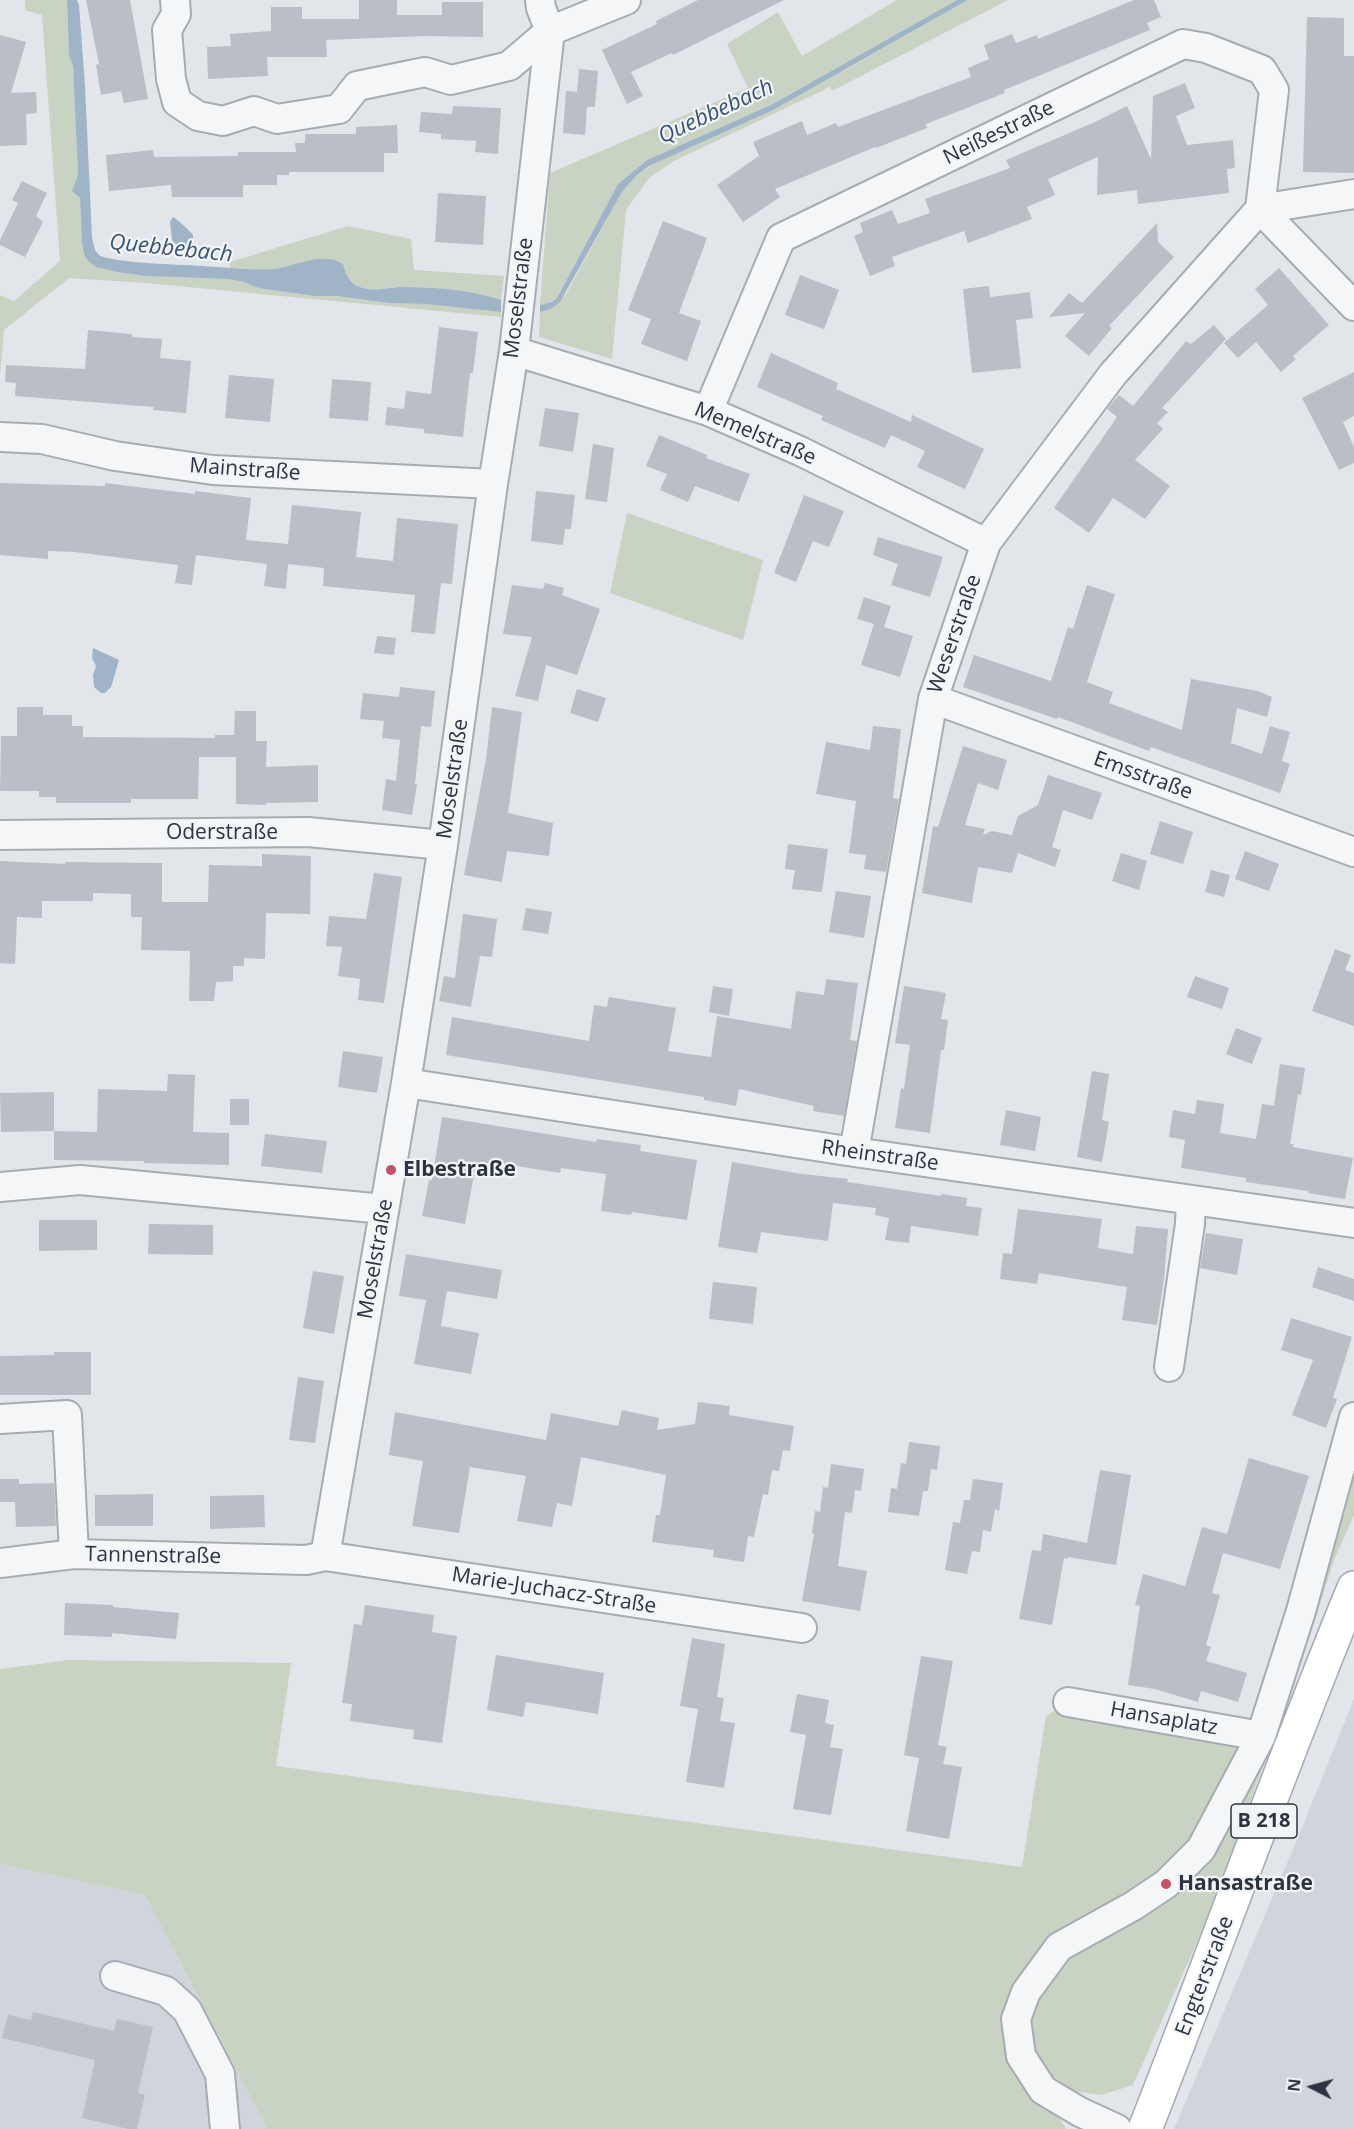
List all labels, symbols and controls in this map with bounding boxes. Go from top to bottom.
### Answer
water label: Quebbebach [654,74,778,150]
street label: Neißestraße [939,95,1059,171]
water label: Quebbebach [108,229,234,269]
street label: Moselstraße [499,236,539,360]
street label: Memelstraße [690,397,820,471]
street label: Mainstraße [189,454,301,486]
street label: Weserstraße [923,571,987,697]
street label: Moselstraße [432,717,474,841]
street label: Emsstraße [1090,746,1196,806]
street label: Oderstraße [166,820,278,846]
street label: Rheinstraße [820,1135,940,1177]
place label: Elbestraße [403,1157,516,1183]
marker: Elbestraße [384,1163,398,1177]
street label: Moselstraße [353,1197,399,1321]
street label: Tannenstraße [85,1542,221,1570]
street label: Marie-Juchacz-Straße [450,1562,658,1620]
street label: Hansaplatz [1108,1697,1220,1741]
road number: B 218 [1231,1804,1297,1838]
place label: Hansastraße [1178,1871,1313,1897]
marker: Hansastraße [1159,1877,1173,1891]
street label: Engterstraße [1171,1912,1239,2040]
north arrow [1282,2057,1342,2117]
text: N [1282,2078,1306,2093]

